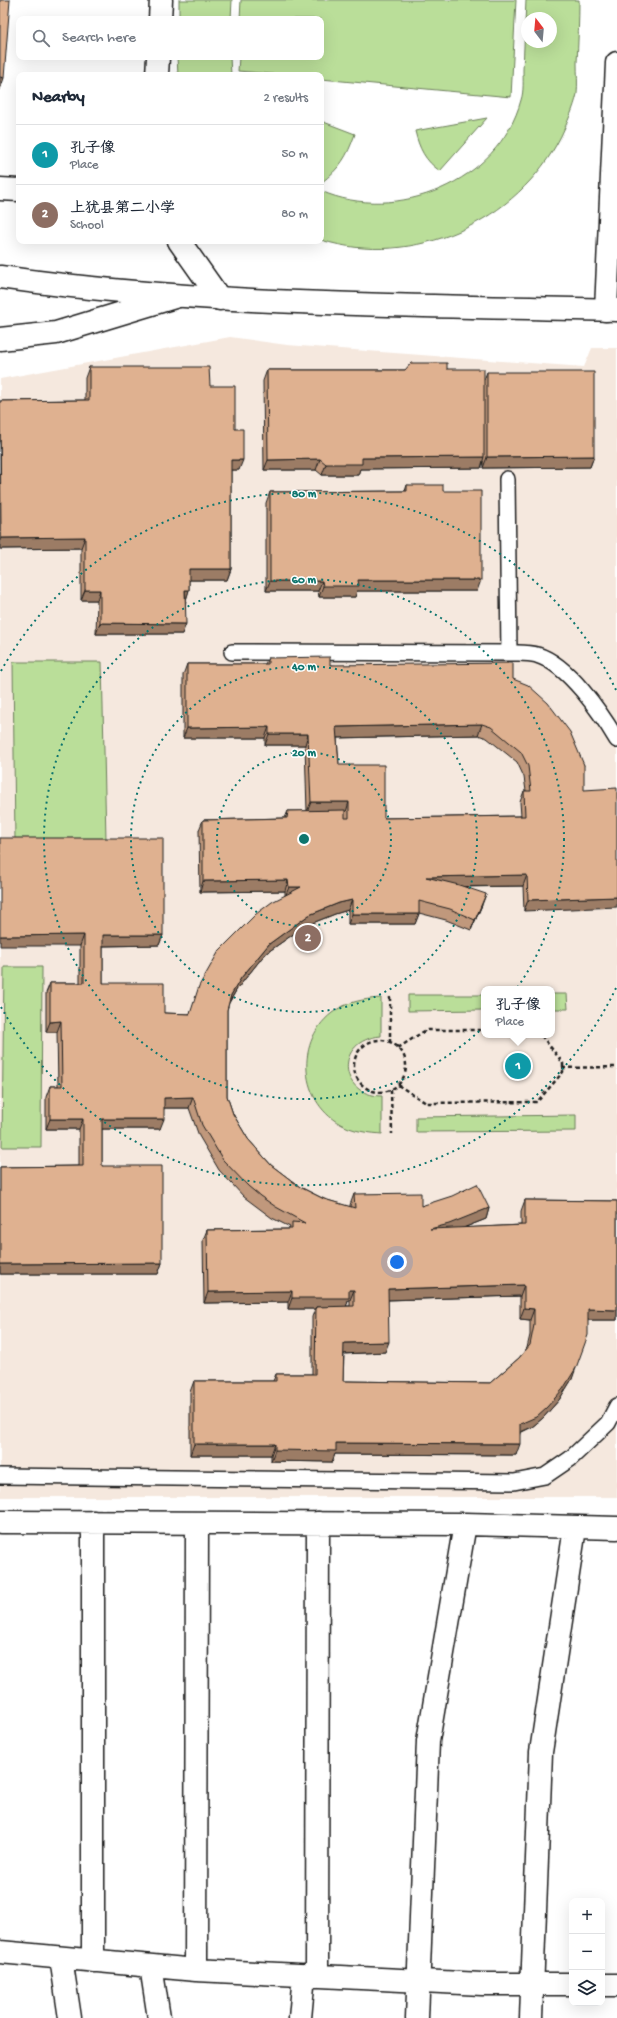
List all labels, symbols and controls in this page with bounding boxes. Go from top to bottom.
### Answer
north arrow [521,12,557,48]
search box [16,16,324,60]
icon: search [30,27,52,49]
text: Search here [62,29,136,47]
text: Nearby [32,88,85,108]
text: 2 results [263,91,308,106]
text: 孔子像 [70,140,115,158]
text: 1 [42,147,48,162]
text: 50 m [281,147,308,162]
text: Place [70,158,98,173]
text: 上犹县第二小学 [70,200,175,218]
text: 2 [42,207,48,222]
text: 80 m [281,207,308,222]
text: School [70,218,104,233]
text: 80 m [292,488,317,502]
text: 60 m [292,574,317,588]
text: 40 m [291,661,316,675]
text: 20 m [292,747,317,761]
centre of rings [297,832,311,846]
pin: 2 [295,923,321,953]
popup [481,986,555,1038]
text: 孔子像 [495,997,541,1015]
text: Place [495,1015,524,1030]
pin: 1 [505,1051,531,1081]
your location [387,1252,407,1272]
map controls [569,1898,605,2006]
button: + [569,1898,605,1934]
button: − [569,1934,605,1970]
button: layers [569,1970,605,2006]

